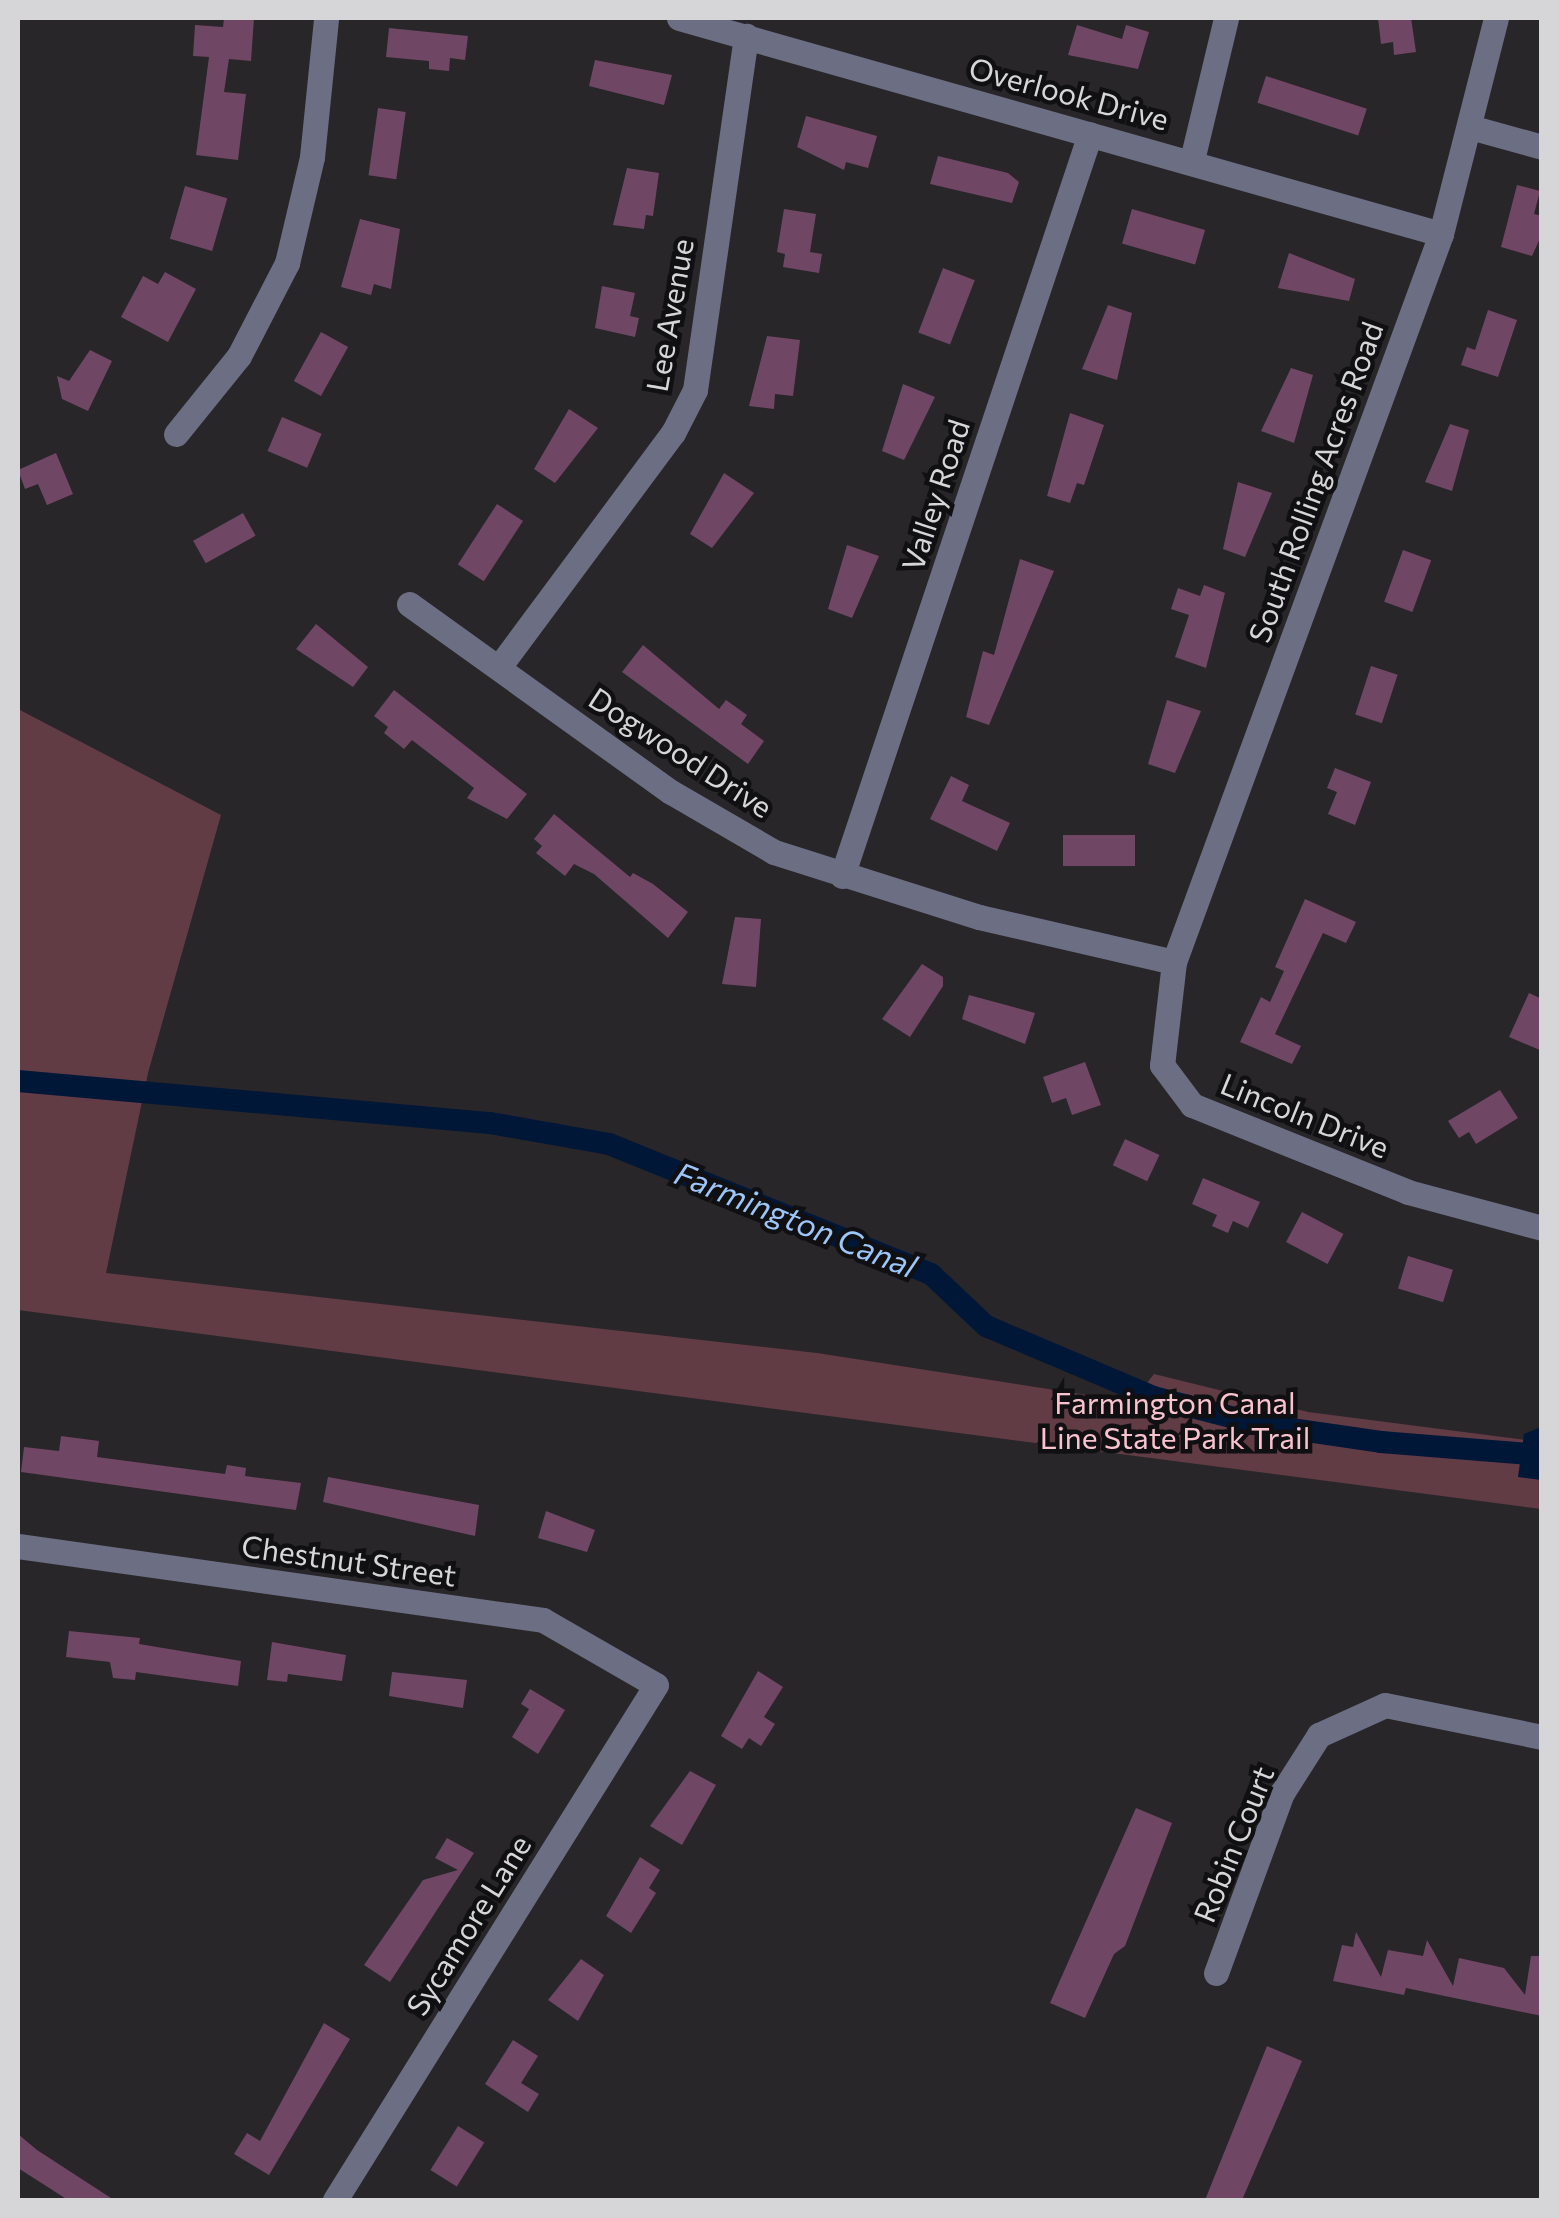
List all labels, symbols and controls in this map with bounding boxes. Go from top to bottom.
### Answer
street label: Overlook Drive [965,49,1173,137]
street label: Lee Avenue [638,236,700,394]
street label: South Rolling Acres Road [1240,317,1390,647]
street label: Valley Road [894,415,976,575]
street label: Dogwood Drive [583,679,779,825]
street label: Lincoln Drive [1216,1065,1394,1165]
water label: Farmington Canal [669,1153,923,1285]
park label: Farmington Canal Line State Park Trail [1040,1384,1310,1454]
street label: Chestnut Street [239,1527,459,1593]
street label: Robin Court [1185,1761,1281,1927]
street label: Sycamore Lane [398,1828,538,2022]

